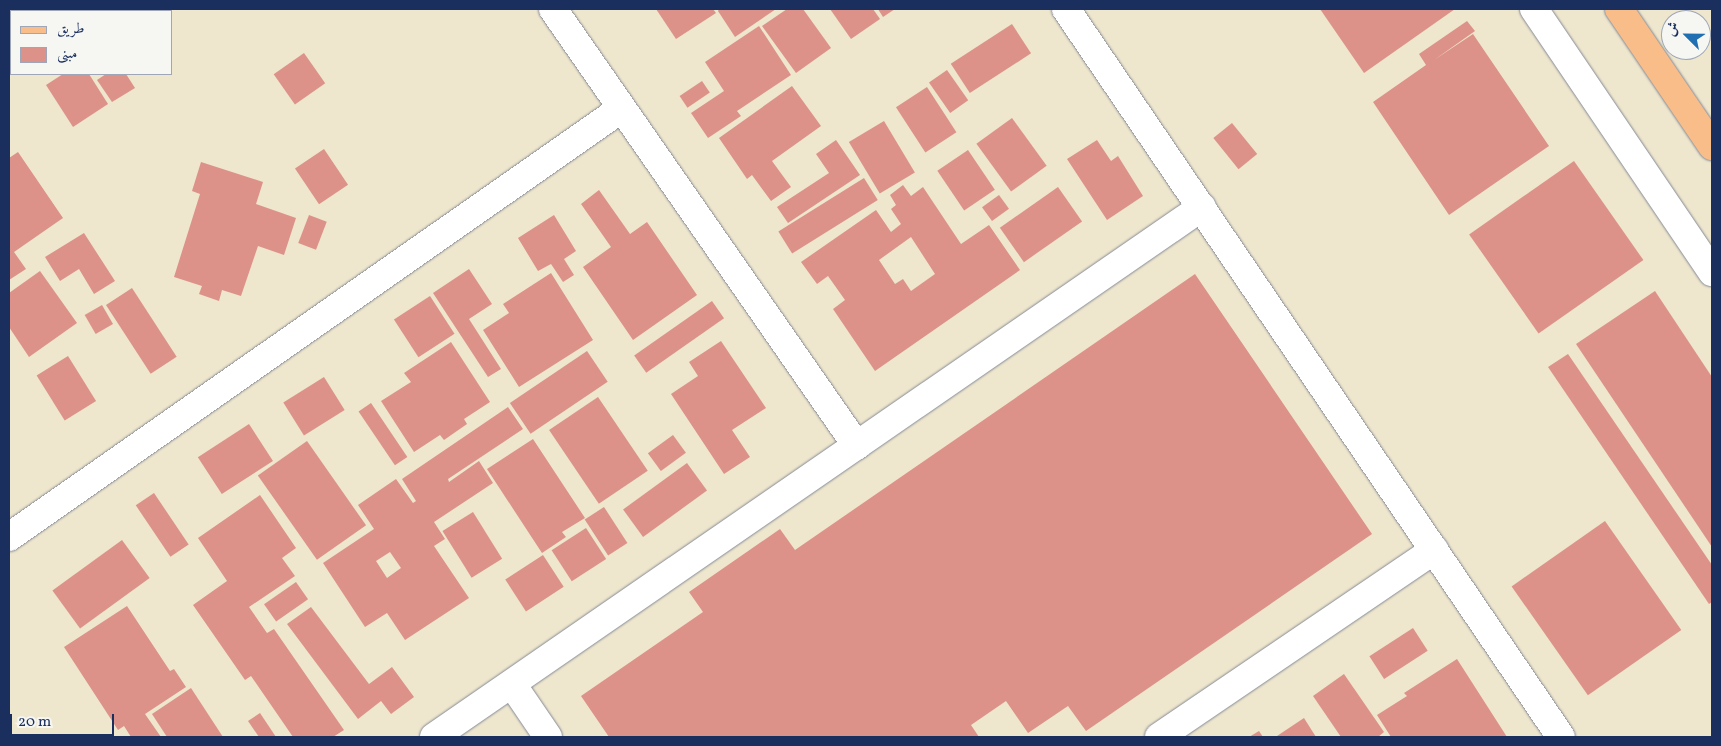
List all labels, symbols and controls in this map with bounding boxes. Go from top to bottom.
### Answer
legend [10,10,172,75]
north arrow [1661,10,1711,60]
text: طريق [57,19,84,40]
text: ش [1661,19,1684,39]
text: مبنى [57,44,77,65]
scale bar [12,704,116,736]
text: 20 m [18,712,51,733]

